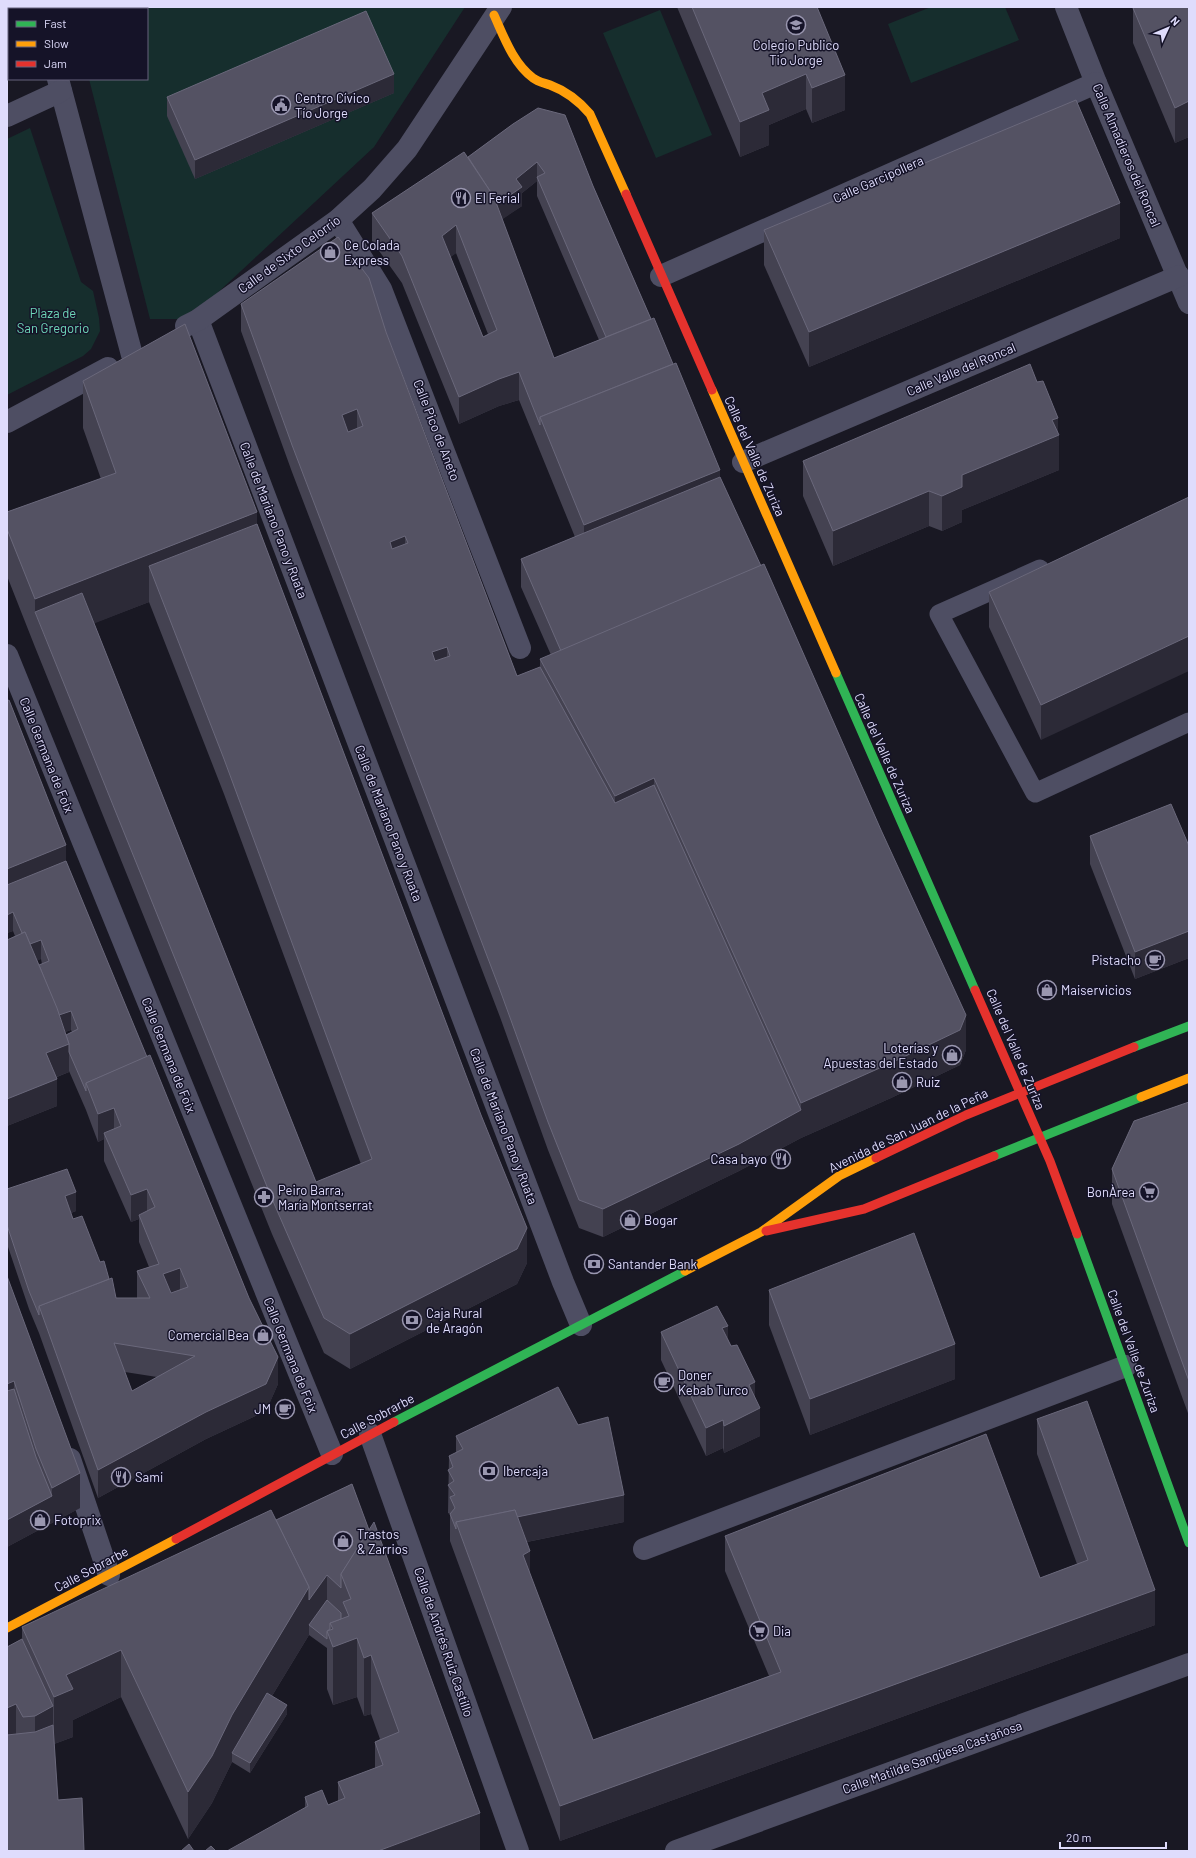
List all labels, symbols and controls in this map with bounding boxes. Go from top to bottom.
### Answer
legend [8,8,148,80]
north arrow [1148,8,1188,48]
school or university icon: Colegio Publico Tio Jorge [785,14,807,36]
text: N [1168,14,1183,28]
text: Fast [44,16,67,30]
text: Slow [44,36,69,50]
place label: Colegio Publico Tio Jorge [753,37,839,68]
text: Jam [44,56,67,70]
street label: Calle Almadieros del Roncal [1090,81,1164,229]
place label: Centro Cívico Tío Jorge [295,90,370,121]
public building icon: Centro Cívico Tío Jorge [270,94,292,116]
street label: Calle Garcipollera [830,152,926,206]
restaurant icon: El Ferial [450,187,472,209]
place label: El Ferial [475,190,520,206]
street label: Calle de Sixto Celorrio [235,211,343,297]
place label: Ce Colada Express [344,237,400,268]
shop icon: Ce Colada Express [319,241,341,263]
park label: Plaza de San Gregorio [17,305,89,336]
street label: Calle Valle del Roncal [904,339,1018,399]
street label: Calle Pico de Aneto [410,377,464,483]
street label: Calle del Valle de Zuriza [721,393,789,519]
street label: Calle de Mariano Pano y Ruata [237,440,311,600]
street label: Calle del Valle de Zuriza [851,690,919,816]
street label: Calle Germana de Foix [16,695,78,815]
street label: Calle de Mariano Pano y Ruata [352,743,426,903]
cafe icon: Pistacho [1144,949,1166,971]
place label: Pistacho [1092,952,1141,968]
shop icon: Maiservicios [1036,979,1058,1001]
place label: Maiservicios [1061,982,1131,998]
street label: Calle del Valle de Zuriza [983,986,1049,1112]
street label: Calle Germana de Foix [138,995,200,1115]
place label: Loterías y Apuestas del Estado [823,1040,938,1071]
shop icon: Loterías y Apuestas del Estado [941,1044,963,1066]
street label: Calle de Mariano Pano y Ruata [467,1046,541,1206]
shop icon: Ruiz [891,1071,913,1093]
place label: Ruiz [916,1074,940,1090]
street label: Avenida de San Juan de la Peña [826,1084,990,1176]
restaurant icon: Casa bayo [770,1148,792,1170]
place label: Casa bayo [711,1151,767,1167]
supermarket icon: BonÀrea [1138,1181,1160,1203]
place label: Peiro Barra, María Montserrat [278,1182,373,1213]
place label: BonÀrea [1087,1184,1135,1200]
pharmacy icon: Peiro Barra, María Montserrat [253,1186,275,1208]
shop icon: Bogar [619,1209,641,1231]
place label: Bogar [644,1212,678,1228]
bank icon: Santander Bank [583,1253,605,1275]
place label: Santander Bank [608,1256,698,1272]
street label: Calle del Valle de Zuriza [1104,1287,1164,1415]
street label: Calle Germana de Foix [260,1295,322,1415]
place label: Caja Rural de Aragón [426,1305,483,1336]
bank icon: Caja Rural de Aragón [401,1309,423,1331]
shop icon: Comercial Bea [252,1324,274,1346]
place label: Comercial Bea [168,1327,249,1343]
place label: Doner Kebab Turco [678,1367,748,1398]
cafe icon: Doner Kebab Turco [653,1371,675,1393]
street label: Calle Sobrarbe [337,1390,417,1442]
cafe icon: JM [274,1398,296,1420]
place label: JM [254,1401,271,1417]
bank icon: Ibercaja [478,1460,500,1482]
place label: Ibercaja [503,1463,548,1479]
restaurant icon: Sami [110,1466,132,1488]
place label: Sami [135,1469,163,1485]
shop icon: Fotoprix [29,1509,51,1531]
place label: Fotoprix [54,1512,101,1528]
place label: Trastos & Zarrios [357,1526,408,1557]
shop icon: Trastos & Zarrios [332,1530,354,1552]
street label: Calle Sobrarbe [51,1543,131,1595]
street label: Calle de Andrés Ruiz Castillo [411,1565,477,1719]
supermarket icon: Dia [748,1620,770,1642]
place label: Dia [773,1623,791,1639]
street label: Calle Matilde Sangüesa Castañosa [840,1717,1024,1797]
scale bar [1060,1824,1166,1850]
text: 20 m [1066,1830,1092,1844]

